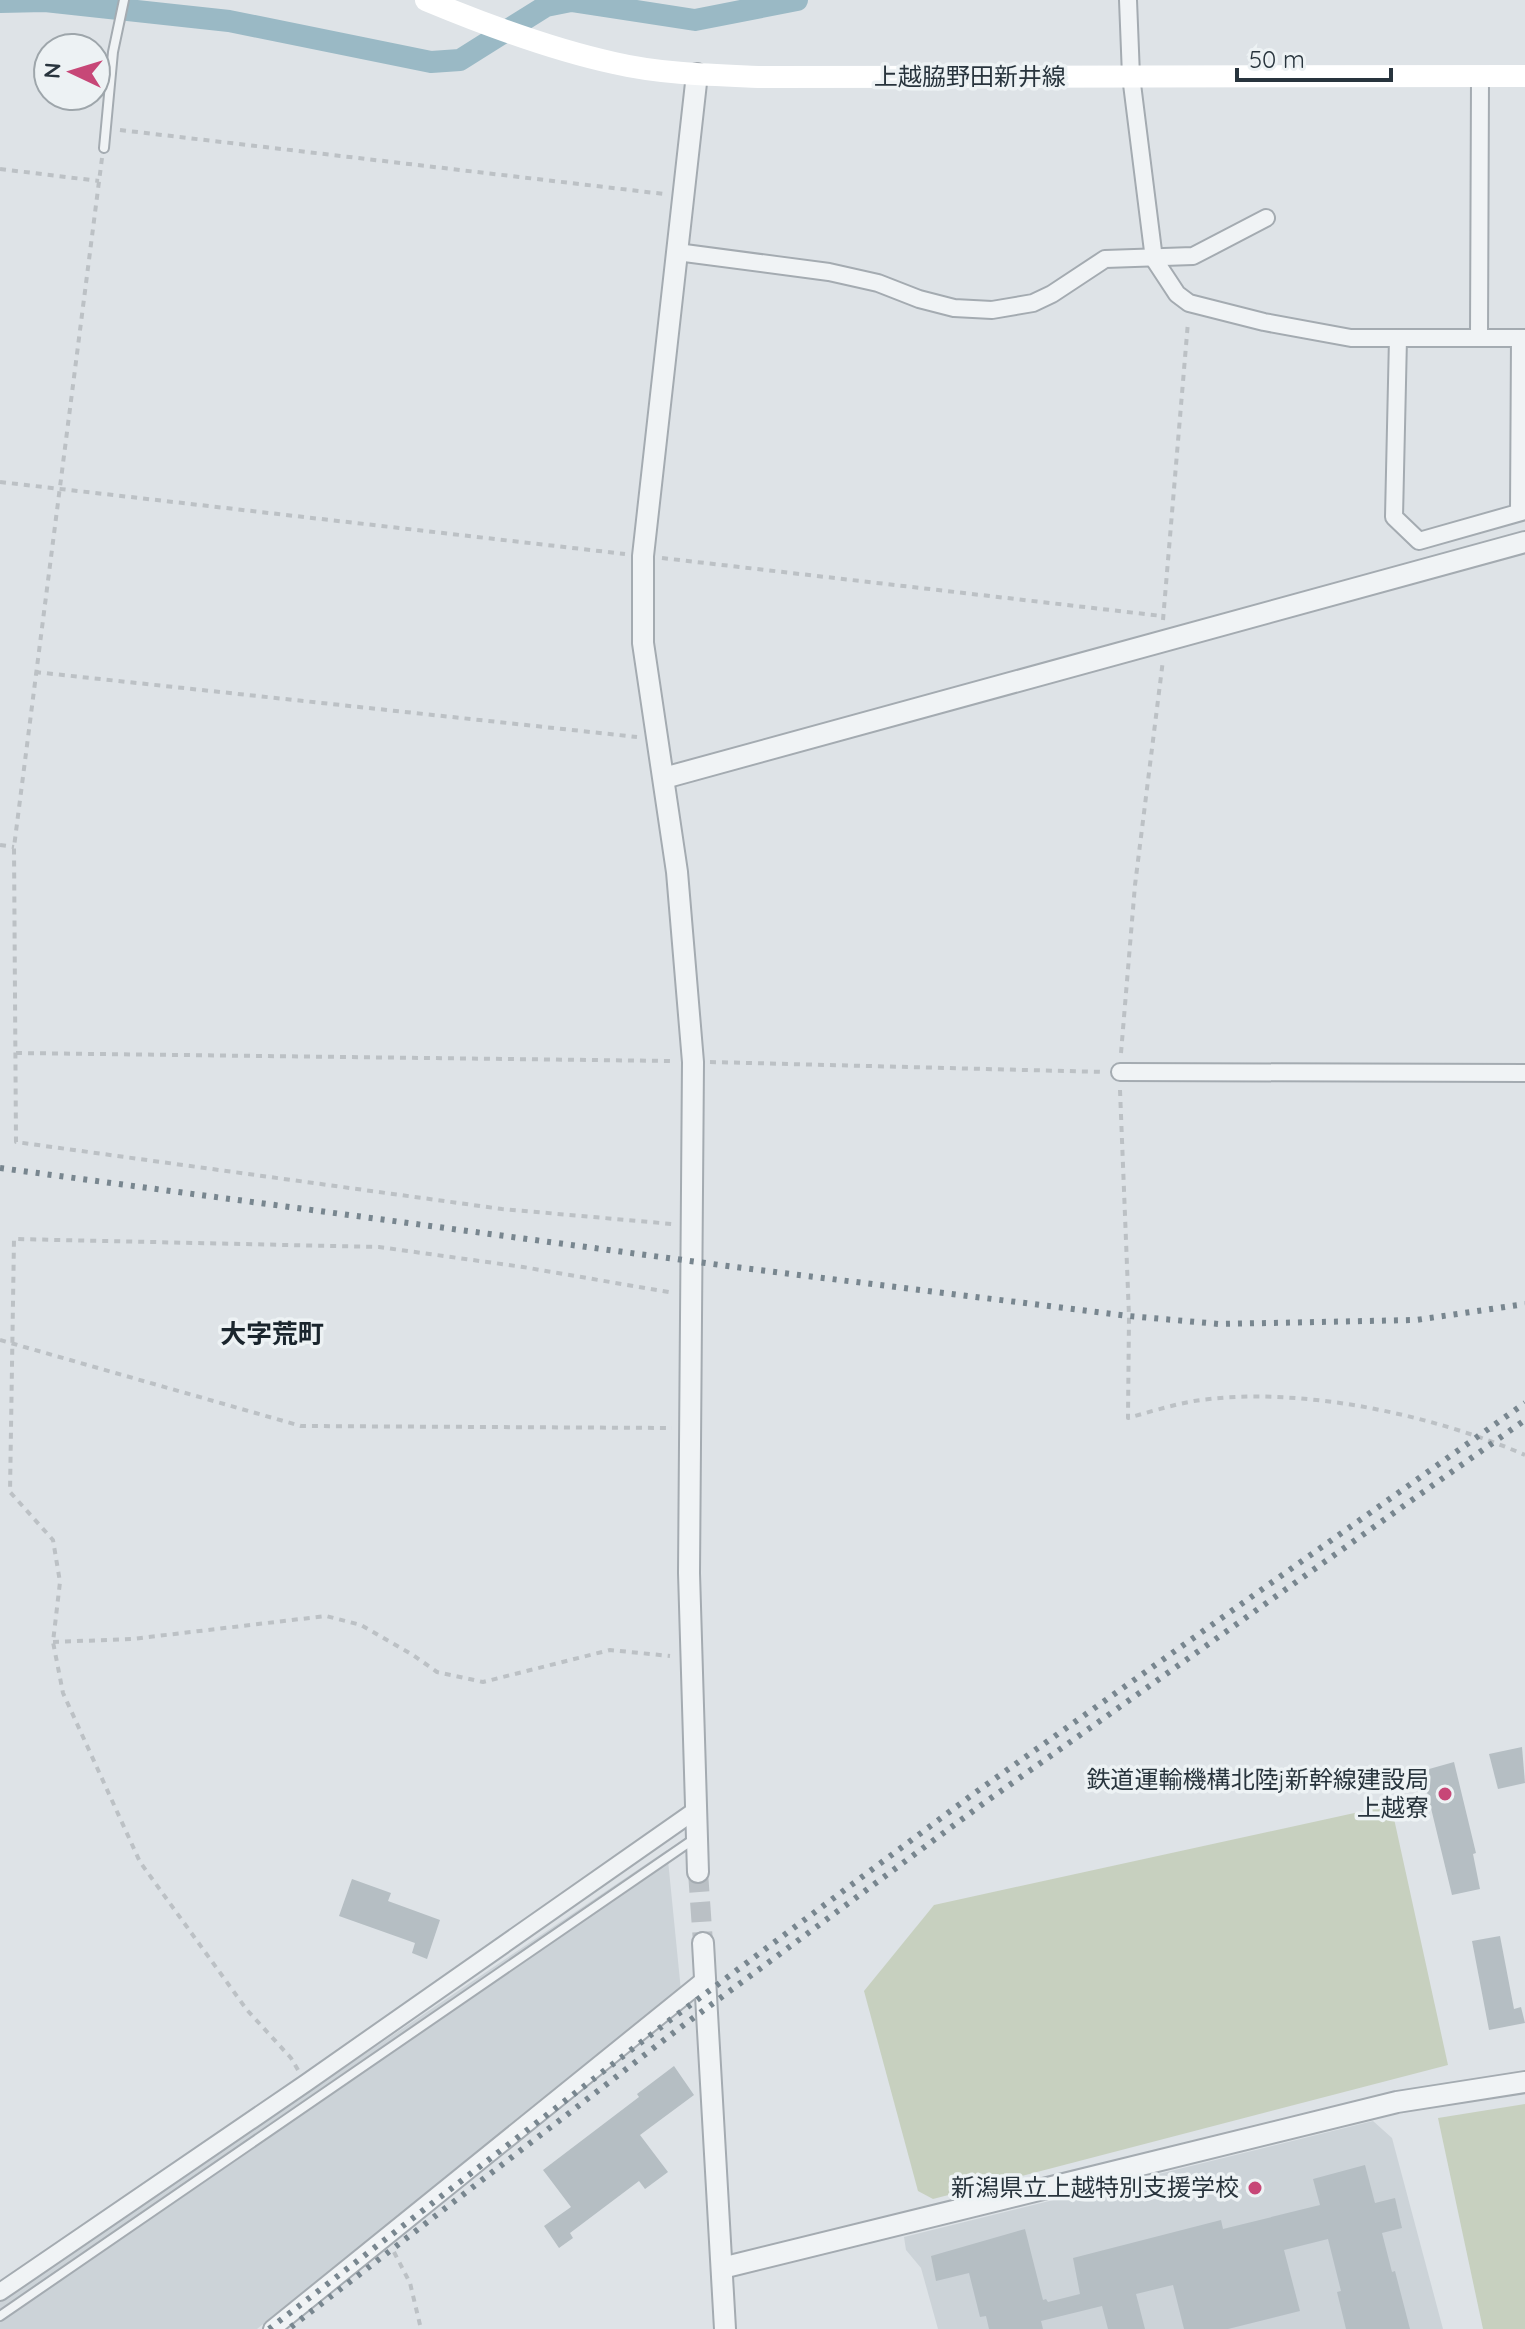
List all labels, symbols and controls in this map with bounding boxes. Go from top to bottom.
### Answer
north arrow [32,32,112,112]
scale bar [1237,32,1391,82]
text: 50 m [1249,44,1305,74]
street label: 上越脇野田新井線 [874,61,1066,91]
text: N [38,62,67,80]
district label: 大字荒町 [220,1317,324,1350]
place label: 鉄道運輸機構北陸j新幹線建設局 上越寮 [1087,1764,1429,1822]
marker: 鉄道運輸機構北陸j新幹線建設局 上越寮 [1436,1785,1454,1803]
place label: 新潟県立上越特別支援学校 [951,2172,1239,2202]
marker: 新潟県立上越特別支援学校 [1246,2179,1264,2197]

